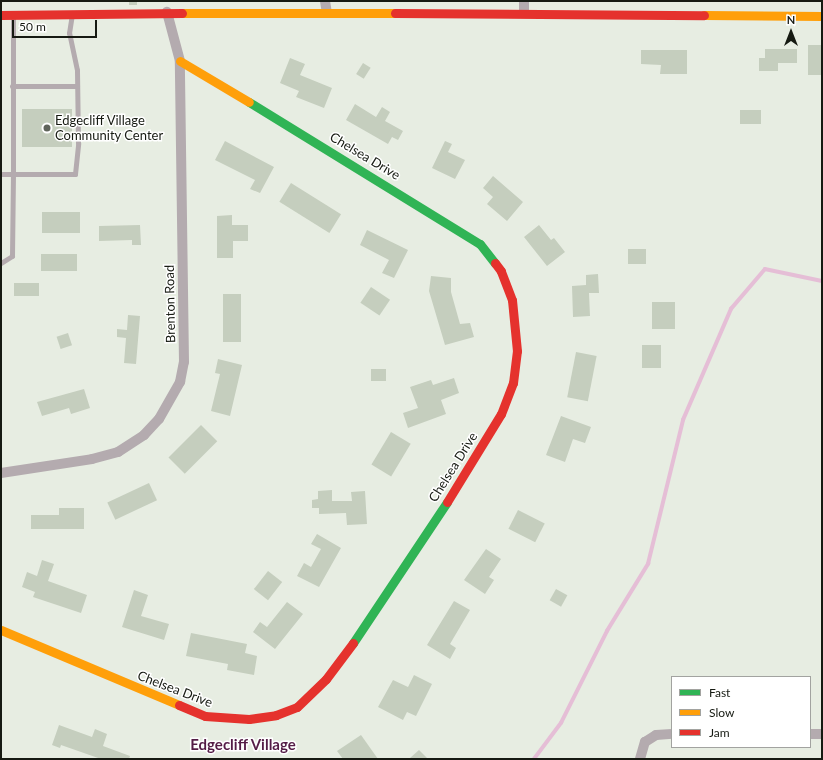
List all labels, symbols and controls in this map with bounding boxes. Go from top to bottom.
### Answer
scale bar [14,12,99,38]
north arrow [771,12,811,52]
text: N [787,13,795,26]
text: 50 m [19,19,46,34]
place label: Edgecliff Village Community Center [55,113,163,144]
marker: Edgecliff Village Community Center [42,123,52,133]
street label: Chelsea Drive [327,129,403,183]
street label: Brenton Road [162,265,178,343]
street label: Chelsea Drive [425,429,481,505]
street label: Chelsea Drive [135,668,215,710]
legend [671,676,811,748]
text: Fast [709,685,730,700]
text: Slow [709,705,734,720]
text: Jam [709,725,730,740]
district label: Edgecliff Village [190,736,296,754]

